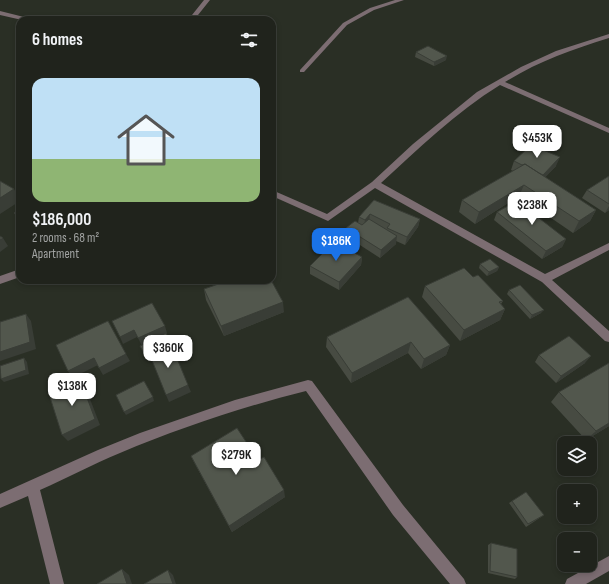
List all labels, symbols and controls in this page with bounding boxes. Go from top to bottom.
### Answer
icon: filters [238,29,260,51]
text: 6 homes [32,30,83,50]
icon: home [110,104,182,176]
pin: $453K [509,125,565,159]
text: $453K [522,130,552,146]
pin: $238K [504,192,560,226]
text: $238K [517,197,547,213]
text: $186,000 [32,210,91,230]
pin: $186K [308,228,364,262]
text: 2 rooms · 68 m² [32,230,99,246]
text: $186K [321,233,351,249]
text: Apartment [32,246,79,262]
pin: $360K [140,335,196,369]
text: $360K [152,340,184,356]
pin: $138K [44,373,100,407]
text: $138K [57,378,87,394]
map controls [557,436,597,572]
button: layers [557,436,597,476]
pin: $279K [208,442,264,476]
text: $279K [221,447,251,463]
button: + [557,484,597,524]
button: − [557,532,597,572]

